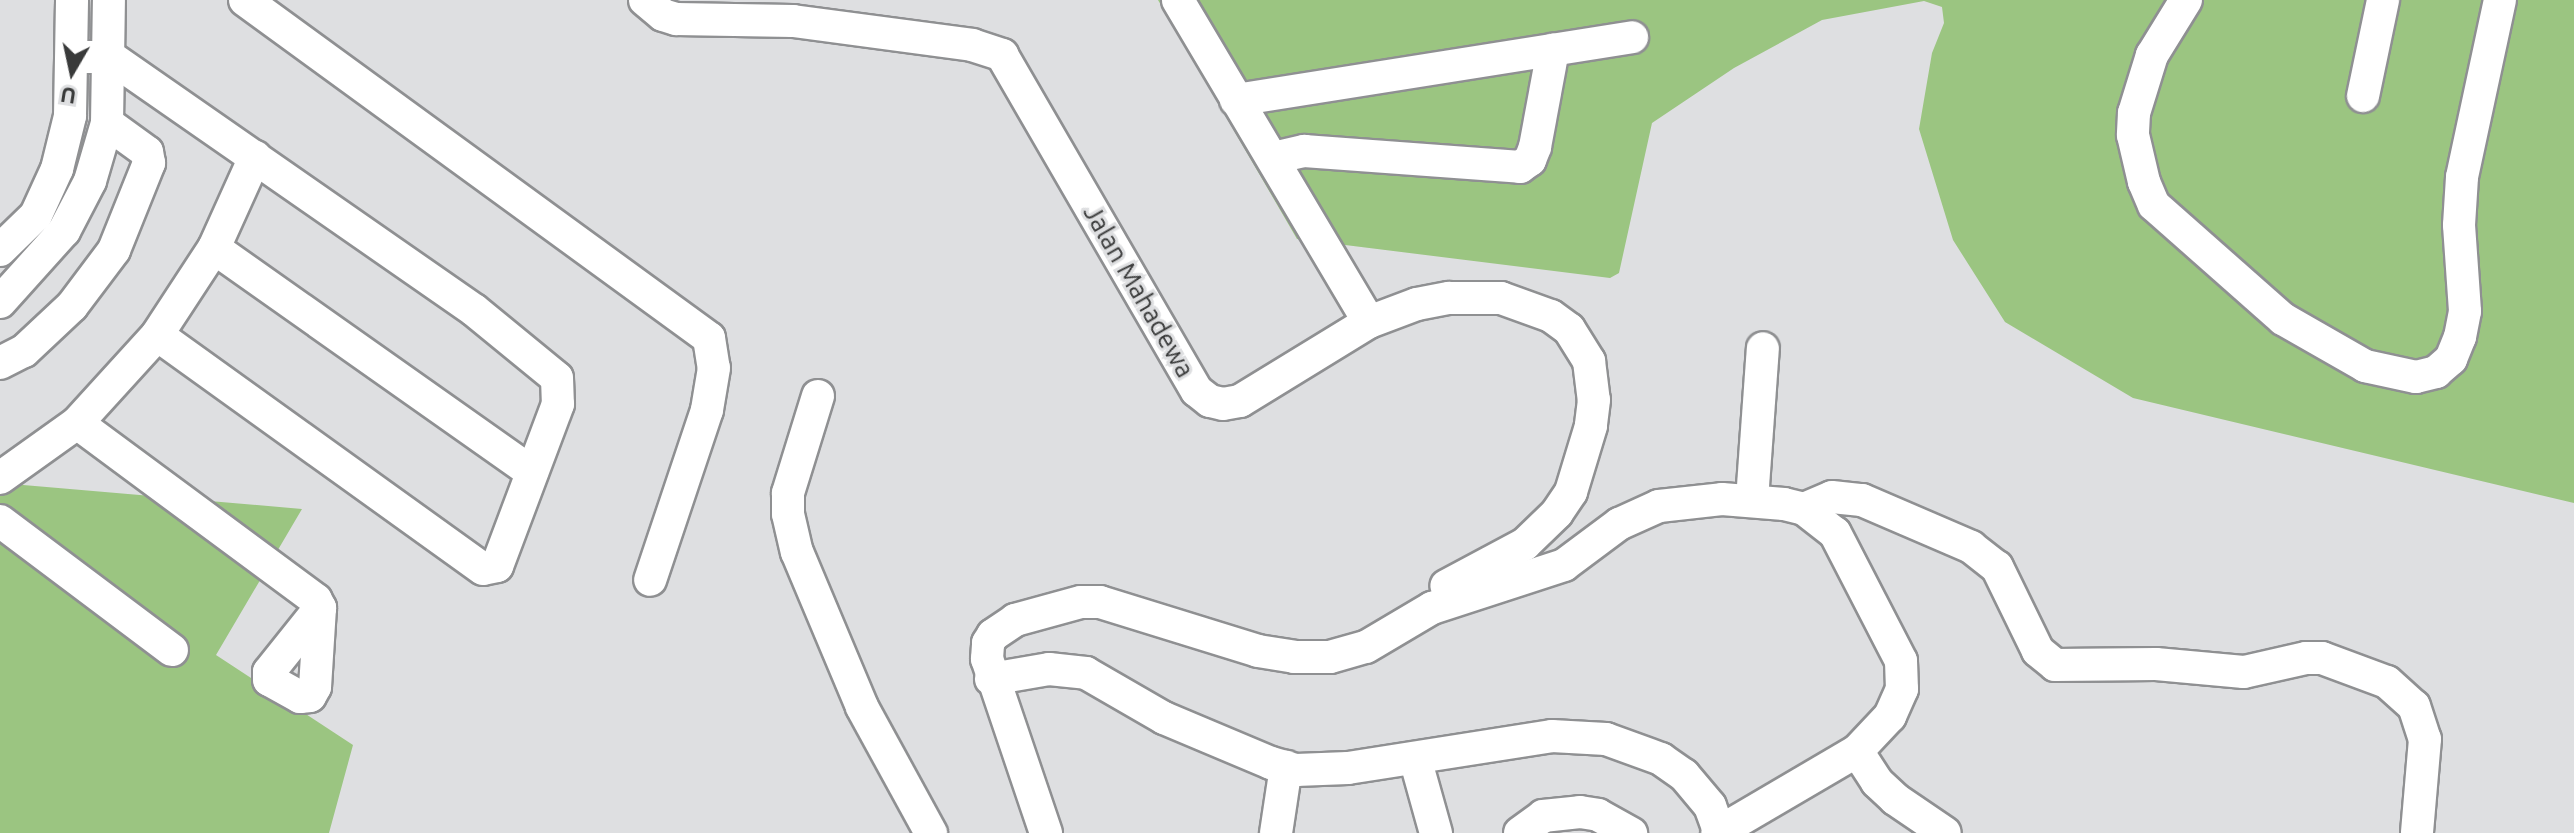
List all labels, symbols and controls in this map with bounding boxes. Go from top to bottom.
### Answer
north arrow [32,32,112,112]
text: U [59,83,78,110]
street label: Jalan Mahadewa [1077,199,1201,383]

